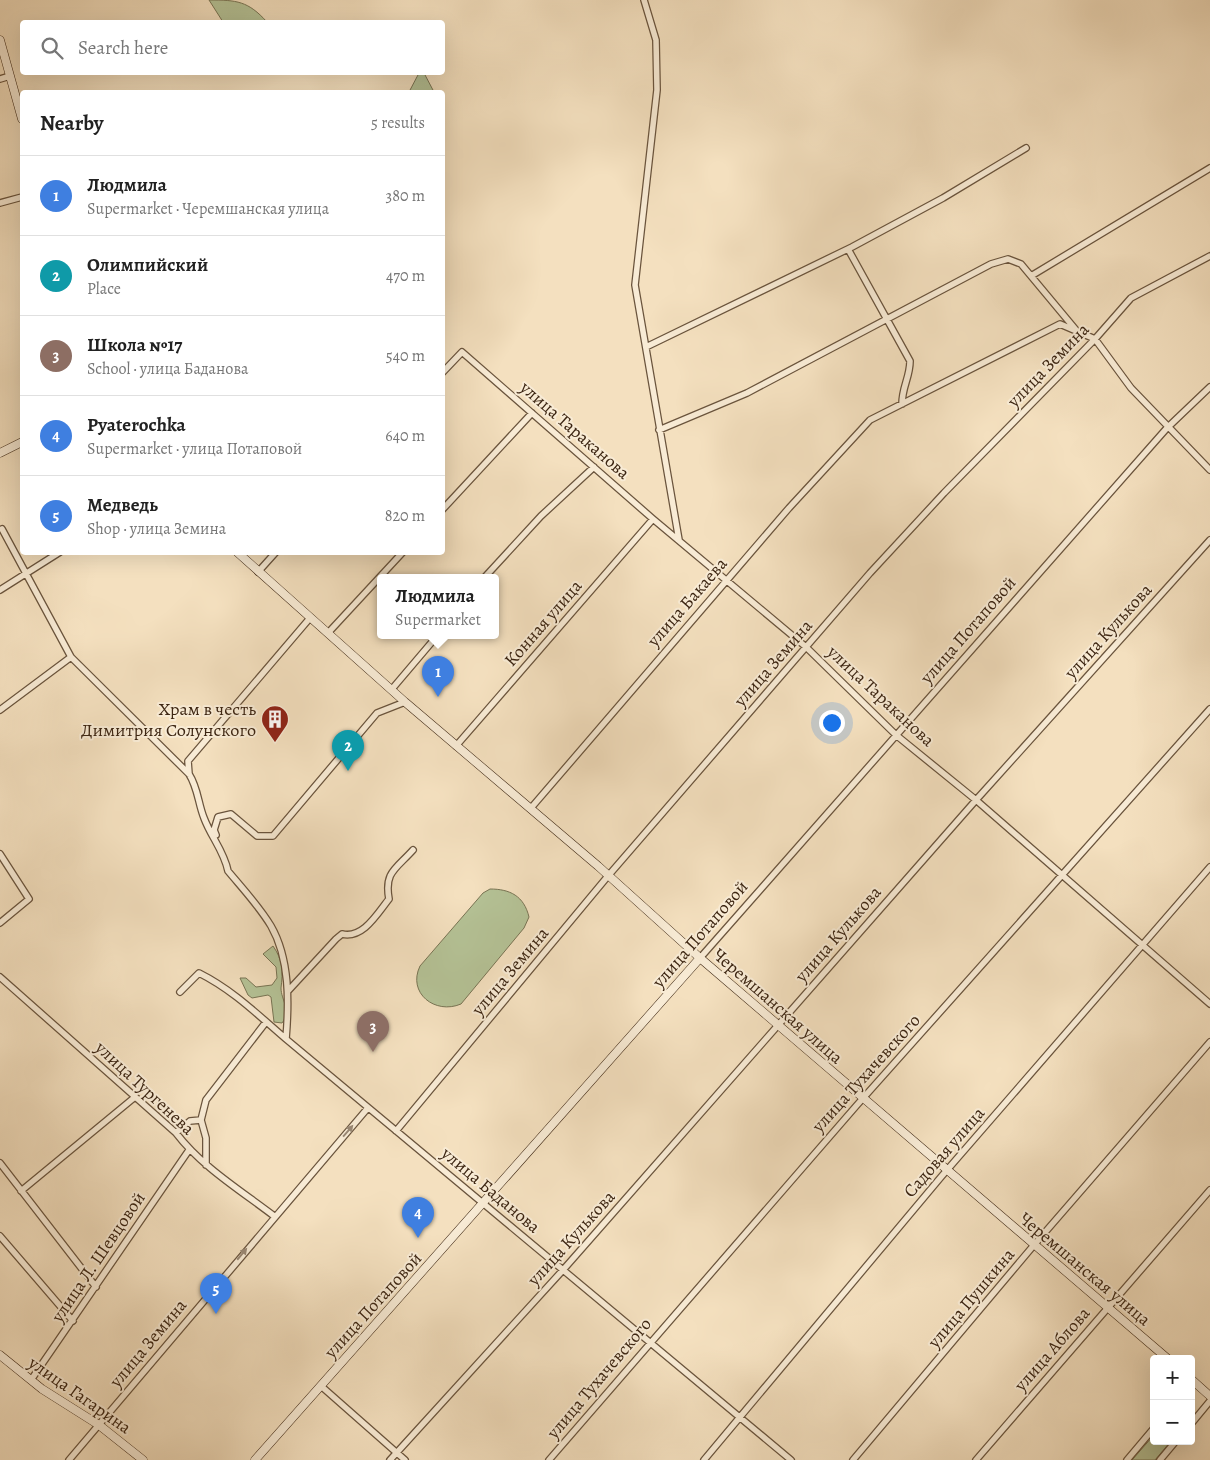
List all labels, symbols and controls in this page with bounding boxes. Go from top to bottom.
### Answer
search box [20,20,445,75]
icon: search [38,34,66,62]
text: Search here [78,35,168,61]
text: Nearby [40,109,103,137]
text: 5 results [371,112,425,134]
text: Людмила [87,172,167,198]
text: 1 [53,185,59,207]
text: 380 m [386,185,425,207]
text: Supermarket · Черемшанская улица [87,198,329,220]
text: Олимпийский [87,252,208,278]
text: 2 [52,265,60,287]
text: 470 m [386,265,425,287]
text: Place [87,278,121,300]
street label: улица Земина [1001,317,1095,413]
text: Школа №17 [87,332,182,358]
text: 3 [53,345,59,367]
text: 540 m [386,345,425,367]
text: School · улица Баданова [87,358,248,380]
street label: улица Тараканова [514,375,636,485]
text: Pyaterochka [87,412,186,438]
text: 4 [52,425,60,447]
text: 640 m [385,425,425,447]
text: Supermarket · улица Потаповой [87,438,302,460]
text: Медведь [87,492,158,518]
text: 5 [53,505,59,527]
text: 820 m [385,505,425,527]
text: Shop · улица Земина [87,518,226,540]
street label: улица Бакаева [641,552,733,652]
street label: улица Потаповой [914,571,1021,690]
popup [377,574,499,639]
street label: Конная улица [499,574,588,671]
street label: улица Кулькова [1058,578,1158,685]
text: Людмила [395,583,475,609]
text: Supermarket [395,609,481,631]
street label: улица Земина [728,614,818,713]
street label: улица Тараканова [822,639,940,752]
pin: 1 [422,656,454,697]
place label: Храм в честь Димитрия Солунского [81,697,256,742]
building icon: Храм в честь Димитрия Солунского [260,704,290,743]
your location [819,710,845,736]
pin: 2 [332,730,364,771]
street label: улица Потаповой [646,875,753,994]
street label: улица Кулькова [789,880,887,988]
street label: улица Земина [465,921,554,1021]
street label: Черемшанская улица [708,943,849,1070]
street label: улица Тухачевского [806,1009,926,1138]
pin: 3 [357,1011,389,1052]
street label: улица Тургенева [90,1035,200,1141]
street label: Садовая улица [898,1101,990,1202]
one-way arrow [343,1124,354,1137]
street label: улица Баданова [436,1141,546,1239]
street label: улица Кулькова [521,1185,621,1292]
street label: улица Л. Шевцовой [45,1187,151,1328]
pin: 4 [402,1197,434,1238]
street label: Черемшанская улица [1014,1207,1156,1332]
street label: улица Пушкина [922,1243,1020,1354]
street label: улица Потаповой [318,1247,427,1364]
one-way arrow [237,1248,248,1261]
pin: 5 [200,1273,232,1314]
street label: улица Земина [103,1293,192,1393]
street label: улица Аблова [1008,1301,1096,1397]
street label: улица Тухачевского [541,1312,657,1444]
street label: улица Гагарина [23,1350,137,1440]
map controls [1150,1355,1195,1445]
button: + [1150,1355,1195,1400]
button: − [1150,1400,1195,1445]

